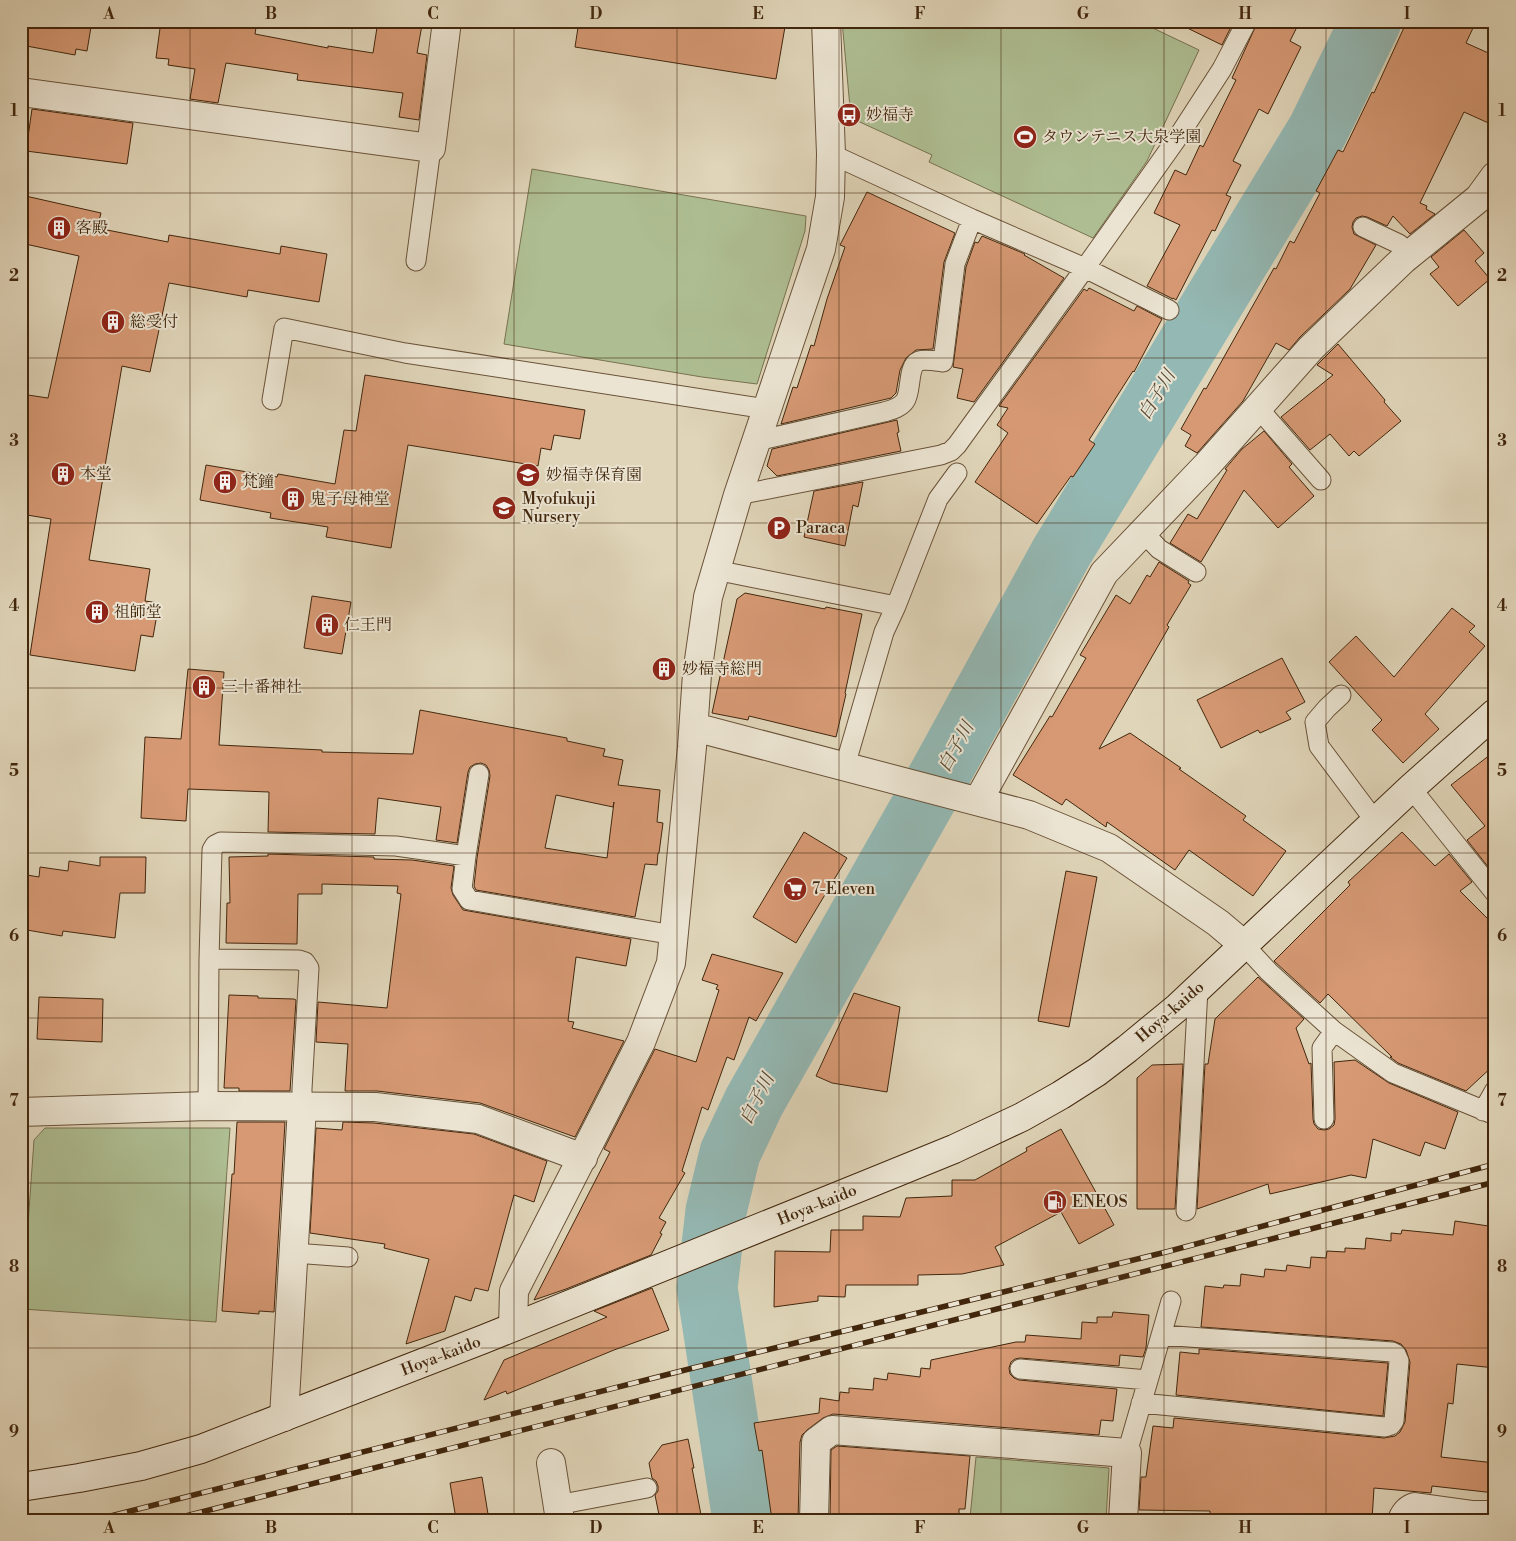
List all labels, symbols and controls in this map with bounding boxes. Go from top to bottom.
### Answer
text: A [102,4,115,24]
text: B [265,4,277,24]
text: C [427,4,439,24]
text: D [590,4,603,24]
text: E [752,4,764,24]
text: F [914,4,926,24]
text: G [1077,4,1090,24]
text: H [1238,4,1252,24]
text: I [1404,4,1410,24]
text: 1 [10,101,18,121]
text: 1 [1498,101,1506,121]
bus stop icon: 妙福寺 [836,102,862,128]
place label: 妙福寺 [866,105,914,125]
sports icon: タウンテニス大泉学園 [1012,124,1038,150]
place label: タウンテニス大泉学園 [1042,127,1201,147]
building icon: 客殿 [46,215,72,241]
place label: 客殿 [76,218,108,238]
text: 2 [9,266,19,286]
text: 2 [1497,266,1507,286]
building icon: 総受付 [100,309,126,335]
place label: 総受付 [130,312,178,332]
water label: 白子川 [1133,364,1182,424]
text: 3 [9,431,19,451]
text: 3 [1497,431,1507,451]
building icon: 本堂 [50,461,76,487]
school or university icon: 妙福寺保育園 [515,462,541,488]
place label: 本堂 [80,464,112,484]
place label: 妙福寺保育園 [546,465,642,485]
building icon: 梵鐘 [212,469,238,495]
place label: 梵鐘 [242,472,274,492]
building icon: 鬼子母神堂 [280,486,306,512]
place label: 鬼子母神堂 [310,489,390,509]
place label: Myofukuji Nursery [522,489,596,527]
school or university icon: Myofukuji Nursery [491,495,517,521]
parking icon: Paraca [766,515,792,541]
place label: Paraca [796,518,846,538]
text: 4 [9,596,20,616]
text: 4 [1497,596,1508,616]
building icon: 祖師堂 [84,599,110,625]
place label: 祖師堂 [114,602,162,622]
building icon: 仁王門 [314,612,340,638]
place label: 仁王門 [344,615,392,635]
building icon: 妙福寺総門 [651,656,677,682]
place label: 妙福寺総門 [682,659,762,679]
building icon: 三十番神社 [191,674,217,700]
place label: 三十番神社 [222,677,302,697]
water label: 白子川 [933,716,980,776]
text: 5 [9,761,19,781]
text: 5 [1497,761,1507,781]
supermarket icon: 7-Eleven [782,876,808,902]
place label: 7-Eleven [812,879,875,899]
text: 6 [9,926,19,946]
text: 6 [1497,926,1507,946]
street label: Hoya-kaido [1132,977,1208,1047]
water label: 白子川 [734,1068,780,1128]
text: 7 [9,1091,19,1111]
text: 7 [1497,1091,1507,1111]
street label: Hoya-kaido [774,1180,860,1230]
fuel station icon: ENEOS [1042,1189,1068,1215]
place label: ENEOS [1072,1192,1128,1212]
text: 8 [9,1257,19,1277]
text: 8 [1497,1257,1507,1277]
street label: Hoya-kaido [398,1332,484,1380]
text: 9 [9,1422,19,1442]
text: 9 [1497,1422,1507,1442]
text: A [102,1518,115,1538]
text: B [265,1518,277,1538]
text: C [427,1518,439,1538]
text: D [590,1518,603,1538]
text: E [752,1518,764,1538]
text: F [914,1518,926,1538]
text: G [1077,1518,1090,1538]
text: H [1238,1518,1252,1538]
text: I [1404,1518,1410,1538]

